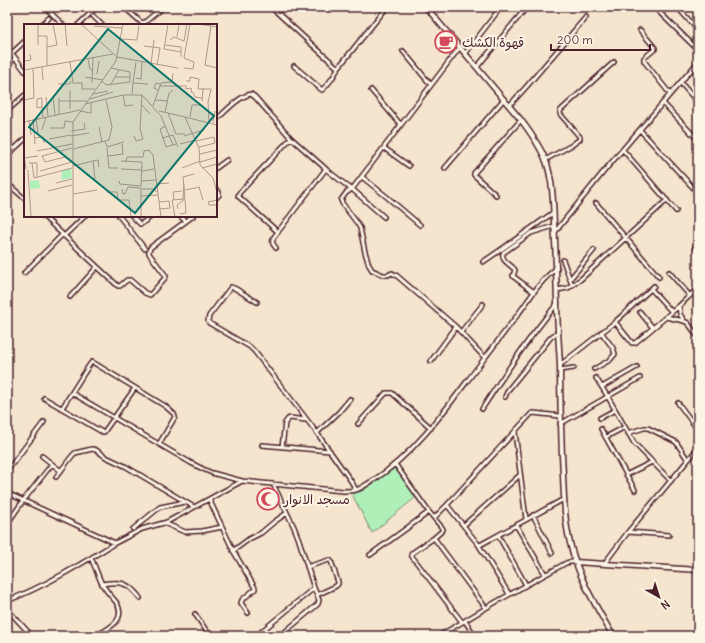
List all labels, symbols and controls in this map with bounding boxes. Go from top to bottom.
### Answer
inset map [24,24,217,217]
scale bar [551,26,650,52]
cafe icon: قهوة الكشك [433,29,459,55]
text: 200 m [557,32,593,47]
place label: قهوة الكشك [462,34,524,51]
mosque icon: مسجد الانوار [255,486,281,512]
place label: مسجد الانوار [283,491,350,508]
north arrow [639,577,679,617]
text: N [658,597,673,613]

